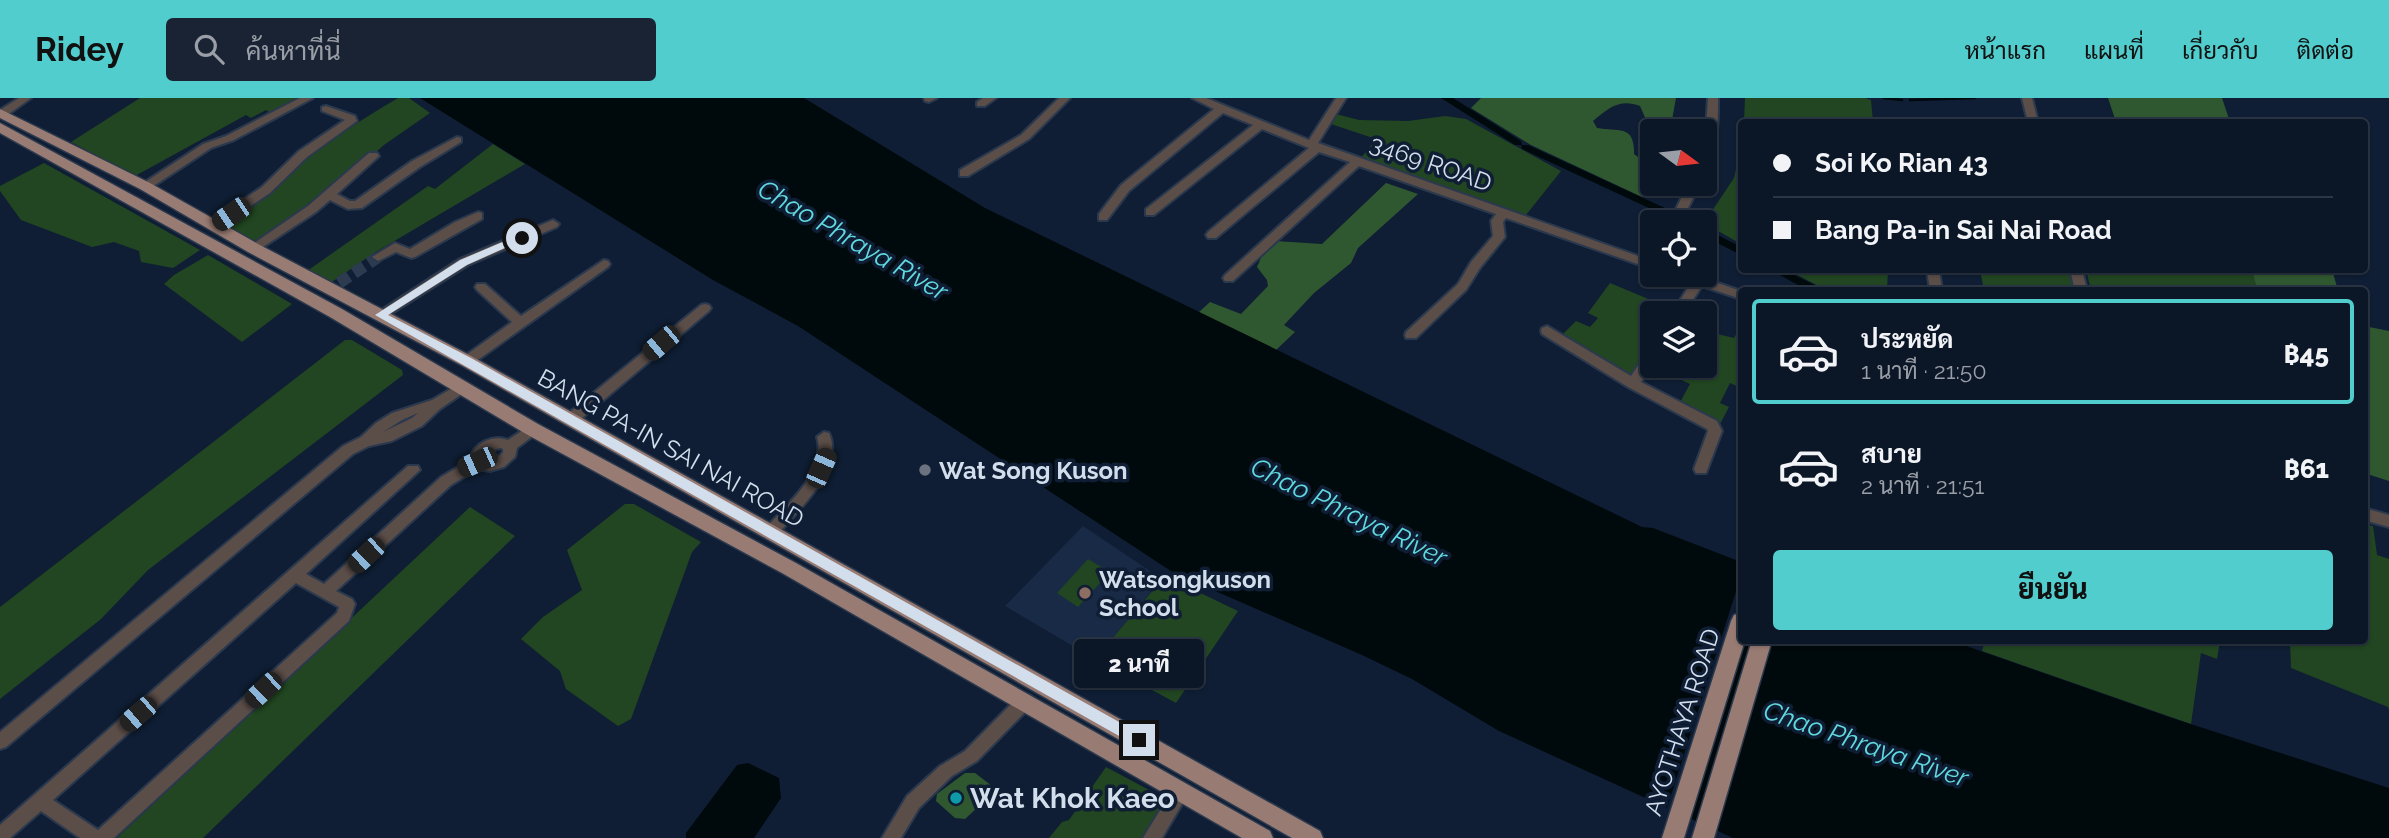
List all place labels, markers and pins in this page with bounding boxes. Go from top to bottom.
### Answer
place label: Wat Song Kuson [939,456,1128,485]
marker: Wat Song Kuson [917,462,933,478]
place label: Watsongkuson School [1099,565,1271,622]
marker: Watsongkuson School [1077,585,1093,601]
place label: Wat Khok Kaeo [970,782,1175,815]
marker: Wat Khok Kaeo [948,790,964,806]

